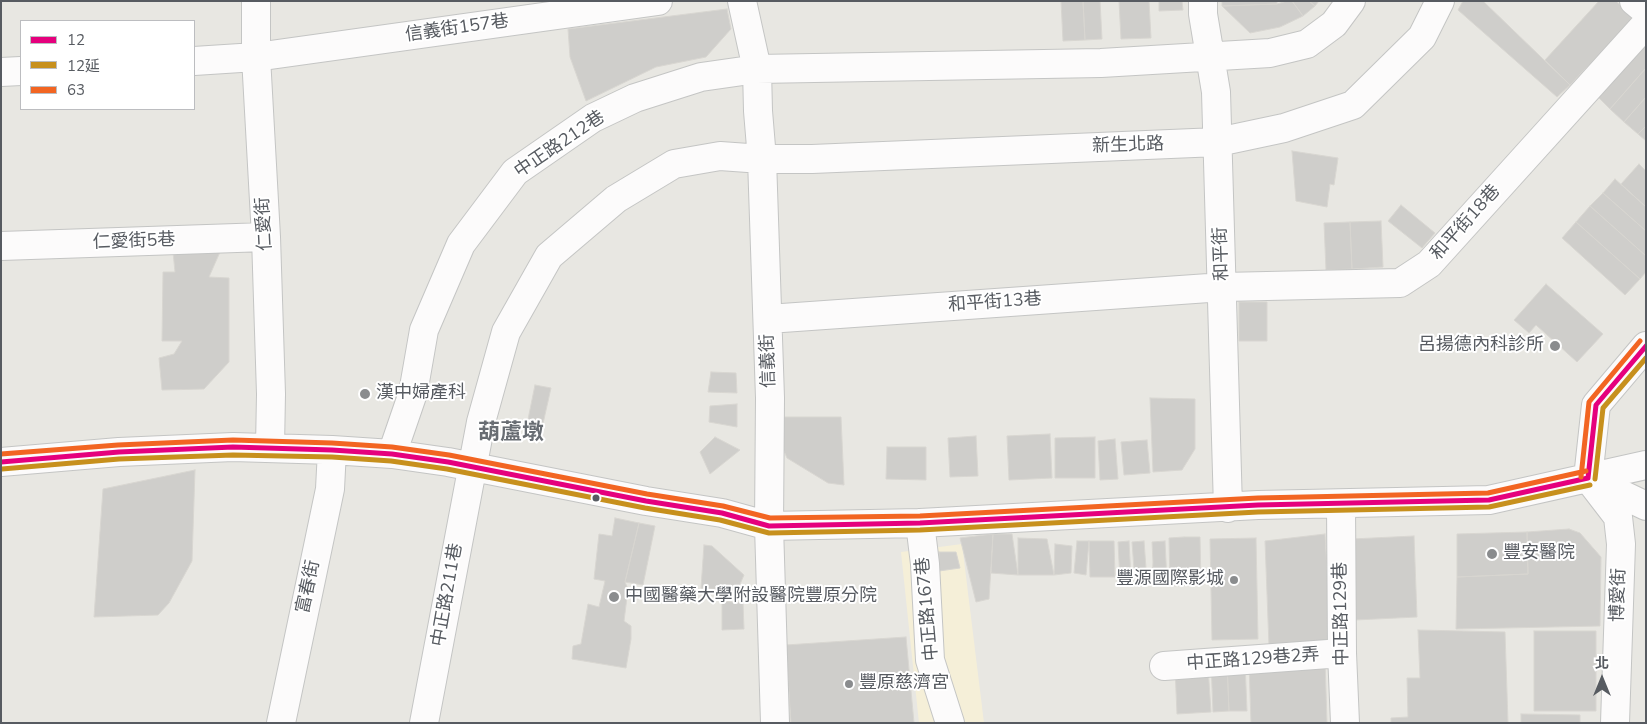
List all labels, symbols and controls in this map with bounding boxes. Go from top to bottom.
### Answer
street label: 信義街157巷 [404,11,510,47]
legend [20,20,195,110]
text: 12 [67,30,85,50]
text: 12延 [67,56,100,76]
text: 63 [67,80,85,100]
street label: 中正路212巷 [511,107,609,183]
street label: 新生北路 [1092,134,1164,158]
street label: 和平街18巷 [1427,181,1505,265]
street label: 仁愛街 [253,196,277,252]
street label: 和平街 [1210,227,1234,281]
street label: 仁愛街5巷 [92,230,176,254]
street label: 和平街13巷 [948,289,1042,317]
street label: 信義街 [757,334,781,388]
place label: 呂揚德內科診所 [1418,335,1544,357]
marker: 呂揚德內科診所 [1548,339,1562,353]
place label: 漢中婦產科 [376,383,466,405]
marker: 漢中婦產科 [358,387,372,401]
district label: 葫蘆墩 [478,421,544,447]
unlabelled marker [591,493,601,503]
street label: 中正路211巷 [428,542,468,648]
place label: 豐安醫院 [1503,543,1575,565]
marker: 豐安醫院 [1485,547,1499,561]
street label: 中正路167巷 [913,556,943,662]
street label: 富春街 [293,558,325,616]
street label: 中正路129巷 [1330,562,1354,666]
street label: 博愛街 [1607,568,1631,622]
place label: 豐源國際影城 [1116,569,1224,591]
marker: 豐源國際影城 [1228,574,1240,586]
place label: 中國醫藥大學附設醫院豐原分院 [625,586,877,608]
marker: 中國醫藥大學附設醫院豐原分院 [607,590,621,604]
street label: 中正路129巷2弄 [1186,645,1320,675]
north arrow [1577,654,1627,704]
text: 北 [1595,654,1609,673]
place label: 豐原慈濟宮 [859,673,949,695]
marker: 豐原慈濟宮 [843,678,855,690]

